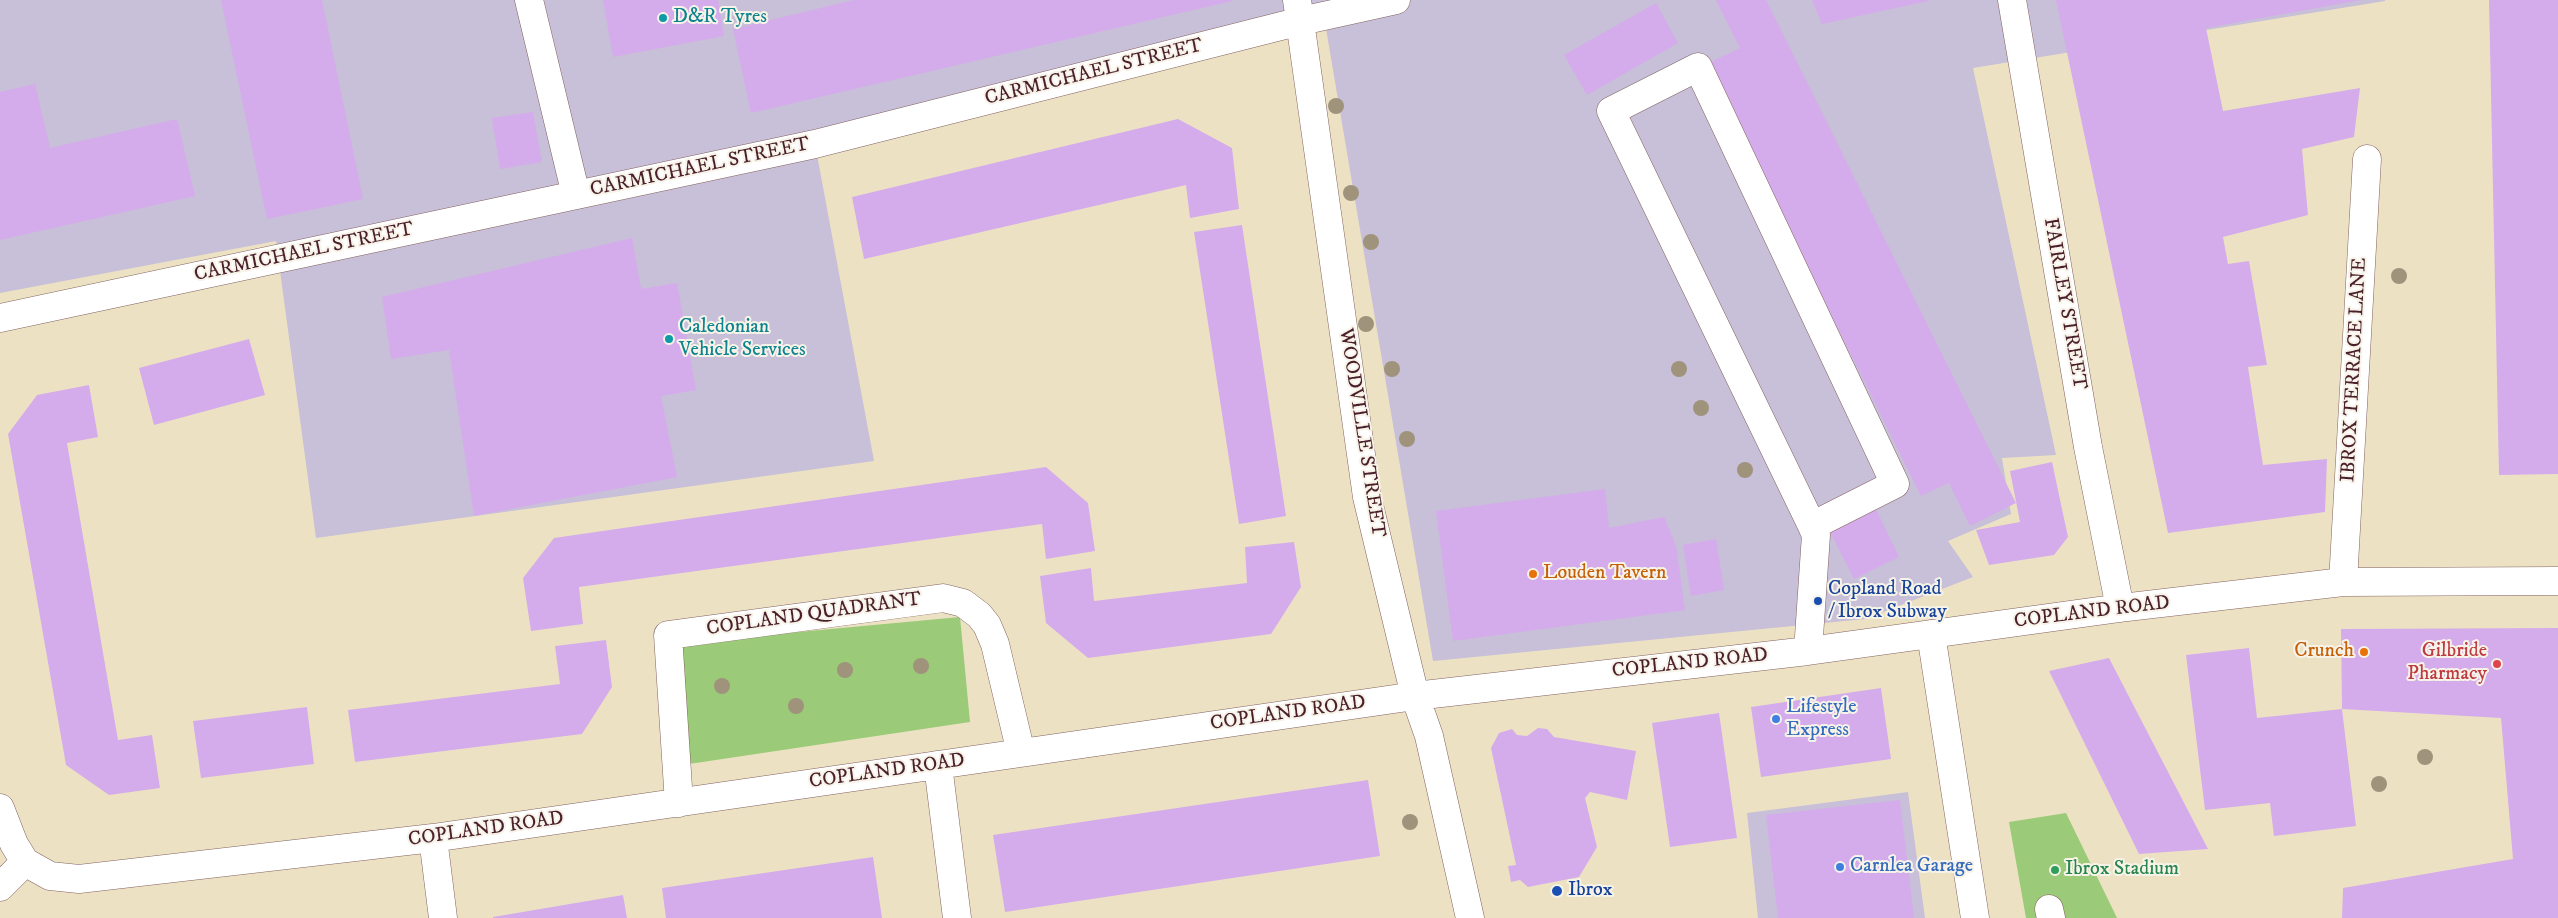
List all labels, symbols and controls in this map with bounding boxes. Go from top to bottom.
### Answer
place label: D&R Tyres [673,6,767,30]
marker: D&R Tyres [657,12,669,24]
street label: CARMICHAEL STREET [983,34,1205,112]
street label: CARMICHAEL STREET [588,133,812,203]
street label: FAIRLEY STREET [2037,216,2091,392]
street label: CARMICHAEL STREET [192,218,416,288]
street label: IBROX TERRACE LANE [2337,257,2373,483]
place label: Caledonian Vehicle Services [679,316,806,363]
street label: WOODVILLE STREET [1333,327,1389,539]
marker: Caledonian Vehicle Services [663,333,675,345]
place label: Louden Tavern [1543,562,1667,586]
marker: Louden Tavern [1527,568,1539,580]
place label: Copland Road / Ibrox Subway [1828,578,1947,625]
street label: COPLAND QUADRANT [705,588,923,642]
street label: COPLAND ROAD [2013,592,2171,634]
marker: Copland Road / Ibrox Subway [1812,595,1824,607]
place label: Crunch [2294,640,2354,664]
place label: Gilbride Pharmacy [2407,640,2487,687]
street label: COPLAND ROAD [1611,644,1769,684]
marker: Crunch [2358,646,2370,658]
marker: Gilbride Pharmacy [2491,658,2503,670]
street label: COPLAND ROAD [1209,691,1367,737]
place label: Lifestyle Express [1786,696,1857,743]
marker: Lifestyle Express [1770,713,1782,725]
street label: COPLAND ROAD [808,749,966,795]
street label: COPLAND ROAD [407,807,565,853]
place label: Carnlea Garage [1850,855,1973,879]
place label: Ibrox Stadium [2065,858,2179,882]
marker: Carnlea Garage [1834,861,1846,873]
marker: Ibrox Stadium [2049,864,2061,876]
place label: Ibrox [1568,879,1613,903]
marker: Ibrox [1550,884,1564,898]

